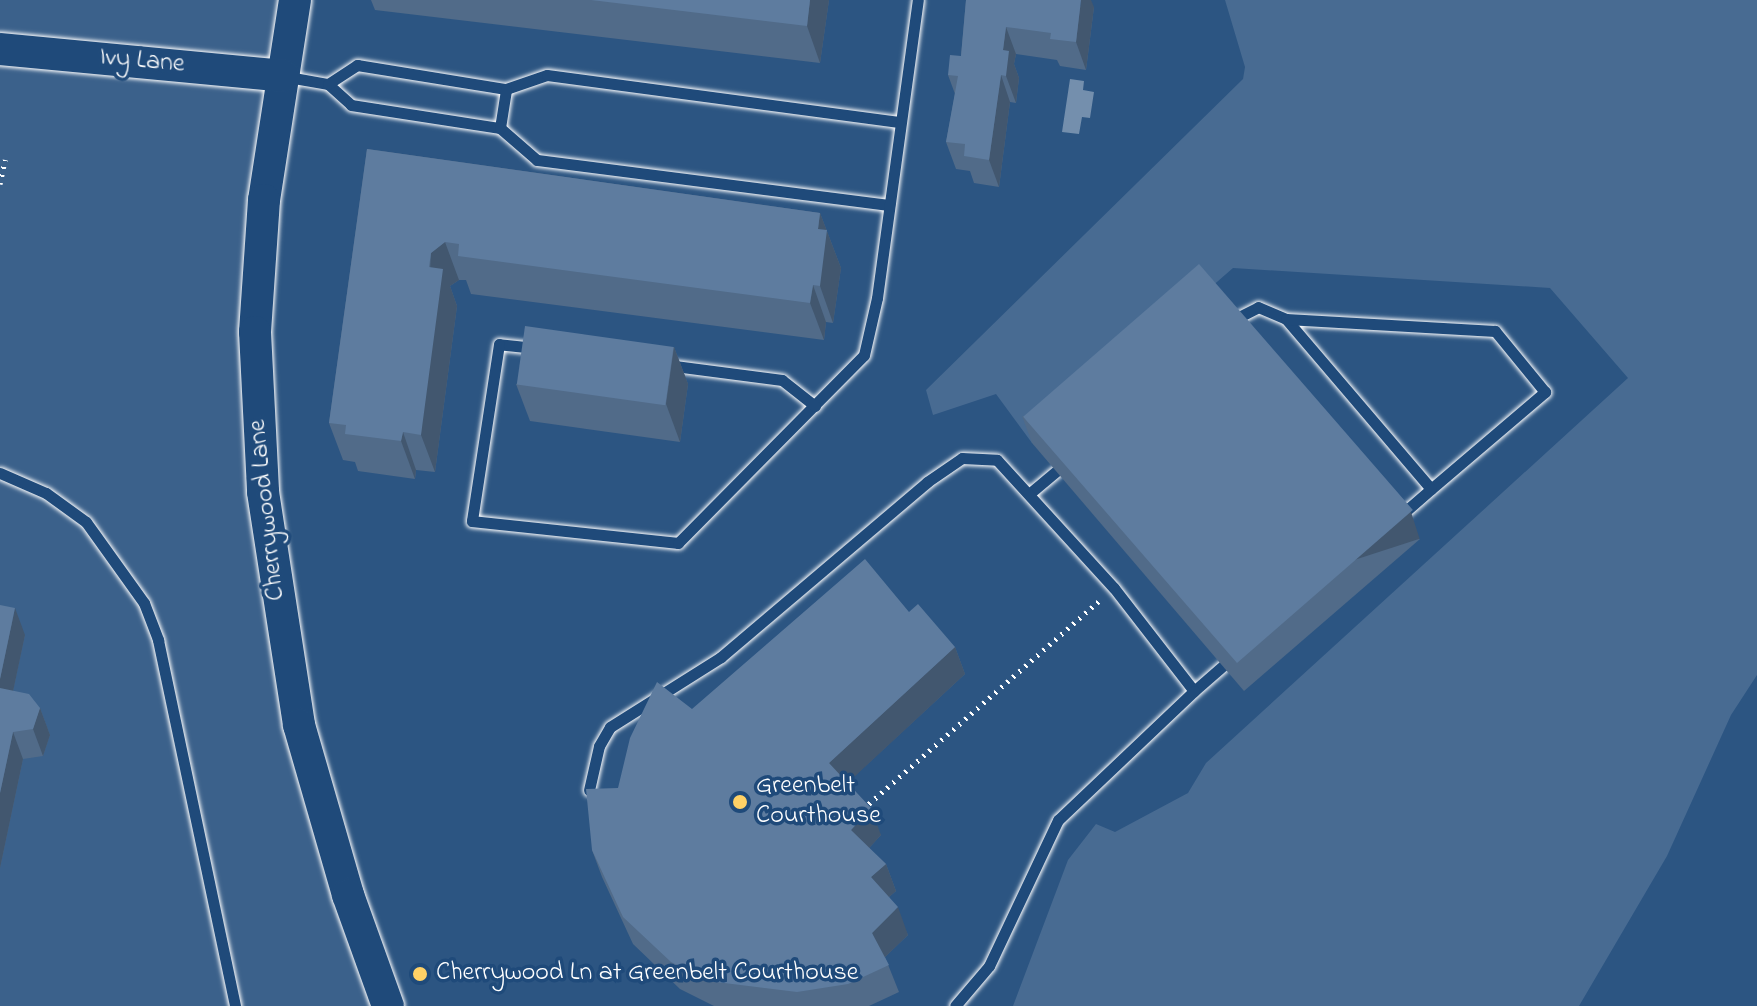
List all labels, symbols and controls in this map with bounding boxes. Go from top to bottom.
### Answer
street label: Ivy Lane [98,43,186,81]
street label: Cherrywood Lane [243,418,293,602]
place label: Greenbelt Courthouse [756,771,881,832]
marker: Greenbelt Courthouse [731,793,749,811]
place label: Cherrywood Ln at Greenbelt Courthouse [436,958,858,990]
marker: Cherrywood Ln at Greenbelt Courthouse [411,965,429,983]

